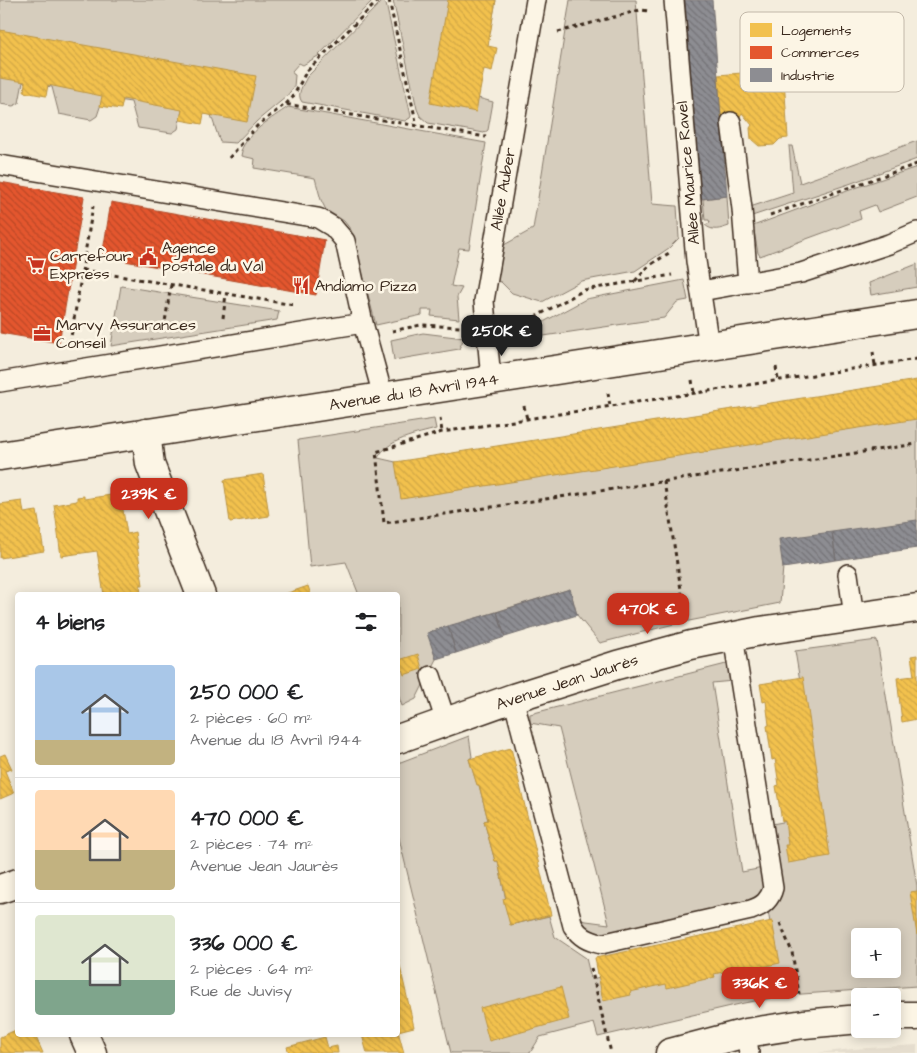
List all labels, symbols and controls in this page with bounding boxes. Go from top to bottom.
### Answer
legend [740,12,904,92]
text: Logements [781,21,852,41]
text: Commerces [781,43,859,63]
text: Industrie [781,66,835,86]
street label: Allée Maurice Ravel [671,100,705,246]
street label: Allée Auber [485,146,521,232]
place label: Agence postale du Val [162,237,264,277]
place label: Carrefour Express [50,245,131,285]
public building icon: Agence postale du Val [138,247,158,267]
supermarket icon: Carrefour Express [26,255,46,275]
place label: Andiamo Pizza [315,275,416,297]
restaurant icon: Andiamo Pizza [291,276,311,296]
place label: Marvy Assurances Conseil [56,314,196,354]
pin: 250K € [461,314,543,357]
text: 250K € [472,320,532,342]
office icon: Marvy Assurances Conseil [32,324,52,344]
street label: Avenue du 18 Avril 1944 [328,368,501,416]
pin: 239K € [108,478,190,520]
text: 239K € [121,483,177,505]
pin: 470K € [607,592,689,635]
text: 470K € [618,598,678,620]
text: 4 biens [35,608,105,637]
icon: filters [352,608,380,636]
street label: Avenue Jean Jaurès [493,649,641,715]
text: 250 000 € [190,678,303,707]
icon: home [75,685,135,745]
text: 2 pièces · 60 m² [190,707,312,729]
text: Avenue du 18 Avril 1944 [190,729,362,751]
text: 470 000 € [190,804,304,833]
icon: home [75,810,135,870]
text: 2 pièces · 74 m² [190,833,313,855]
text: Avenue Jean Jaurès [190,855,338,877]
map controls [851,928,901,1038]
button: + [851,928,901,978]
text: 336 000 € [190,929,298,958]
icon: home [75,935,135,995]
text: 2 pièces · 64 m² [190,958,313,980]
pin: 336K € [719,966,801,1009]
text: 336K € [732,972,788,994]
text: Rue de Juvisy [190,980,292,1002]
button: − [851,988,901,1038]

